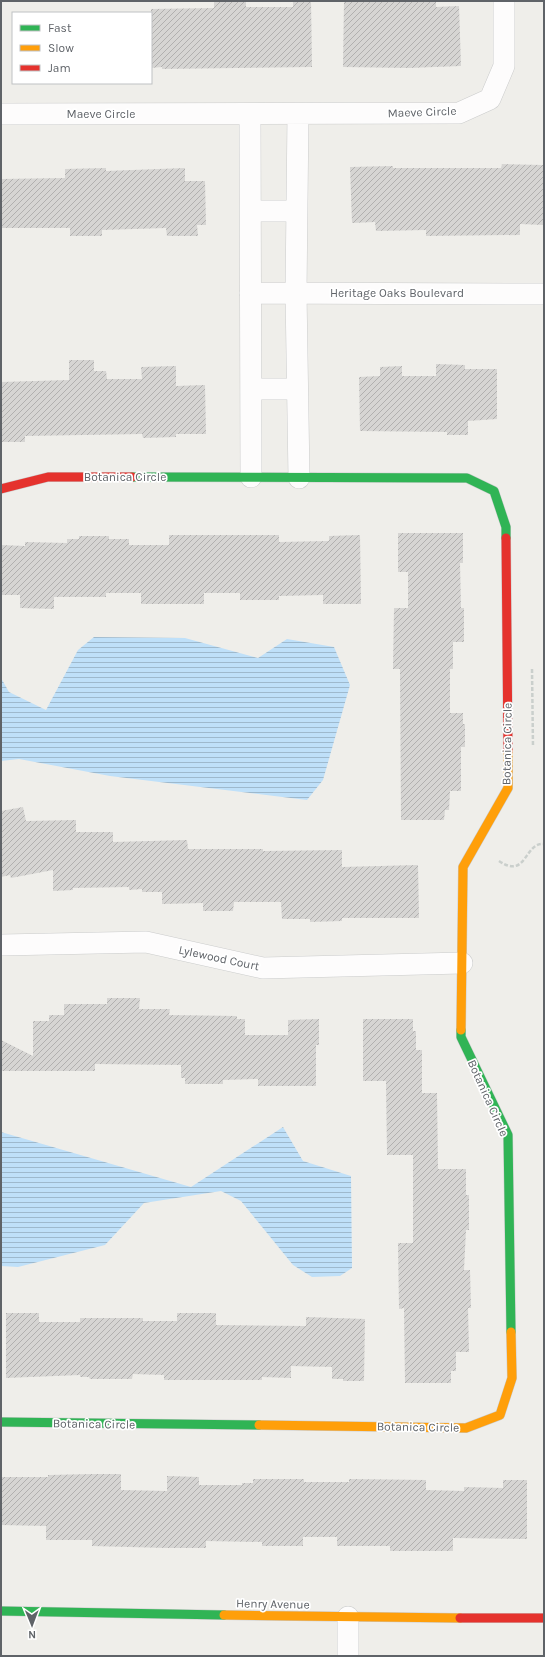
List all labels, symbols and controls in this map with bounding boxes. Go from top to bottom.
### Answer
legend [12,12,152,84]
text: Fast [48,21,72,35]
text: Slow [48,41,74,55]
text: Jam [48,61,71,75]
street label: Maeve Circle [387,104,457,120]
street label: Maeve Circle [67,107,135,121]
street label: Heritage Oaks Boulevard [330,286,464,300]
street label: Botanica Circle [84,470,166,484]
street label: Botanica Circle [499,703,515,785]
street label: Lylewood Court [177,943,261,973]
street label: Botanica Circle [465,1057,511,1139]
street label: Botanica Circle [53,1416,135,1432]
street label: Botanica Circle [377,1419,459,1435]
street label: Henry Avenue [236,1596,310,1612]
north arrow [12,1605,52,1645]
text: N [28,1628,36,1641]

